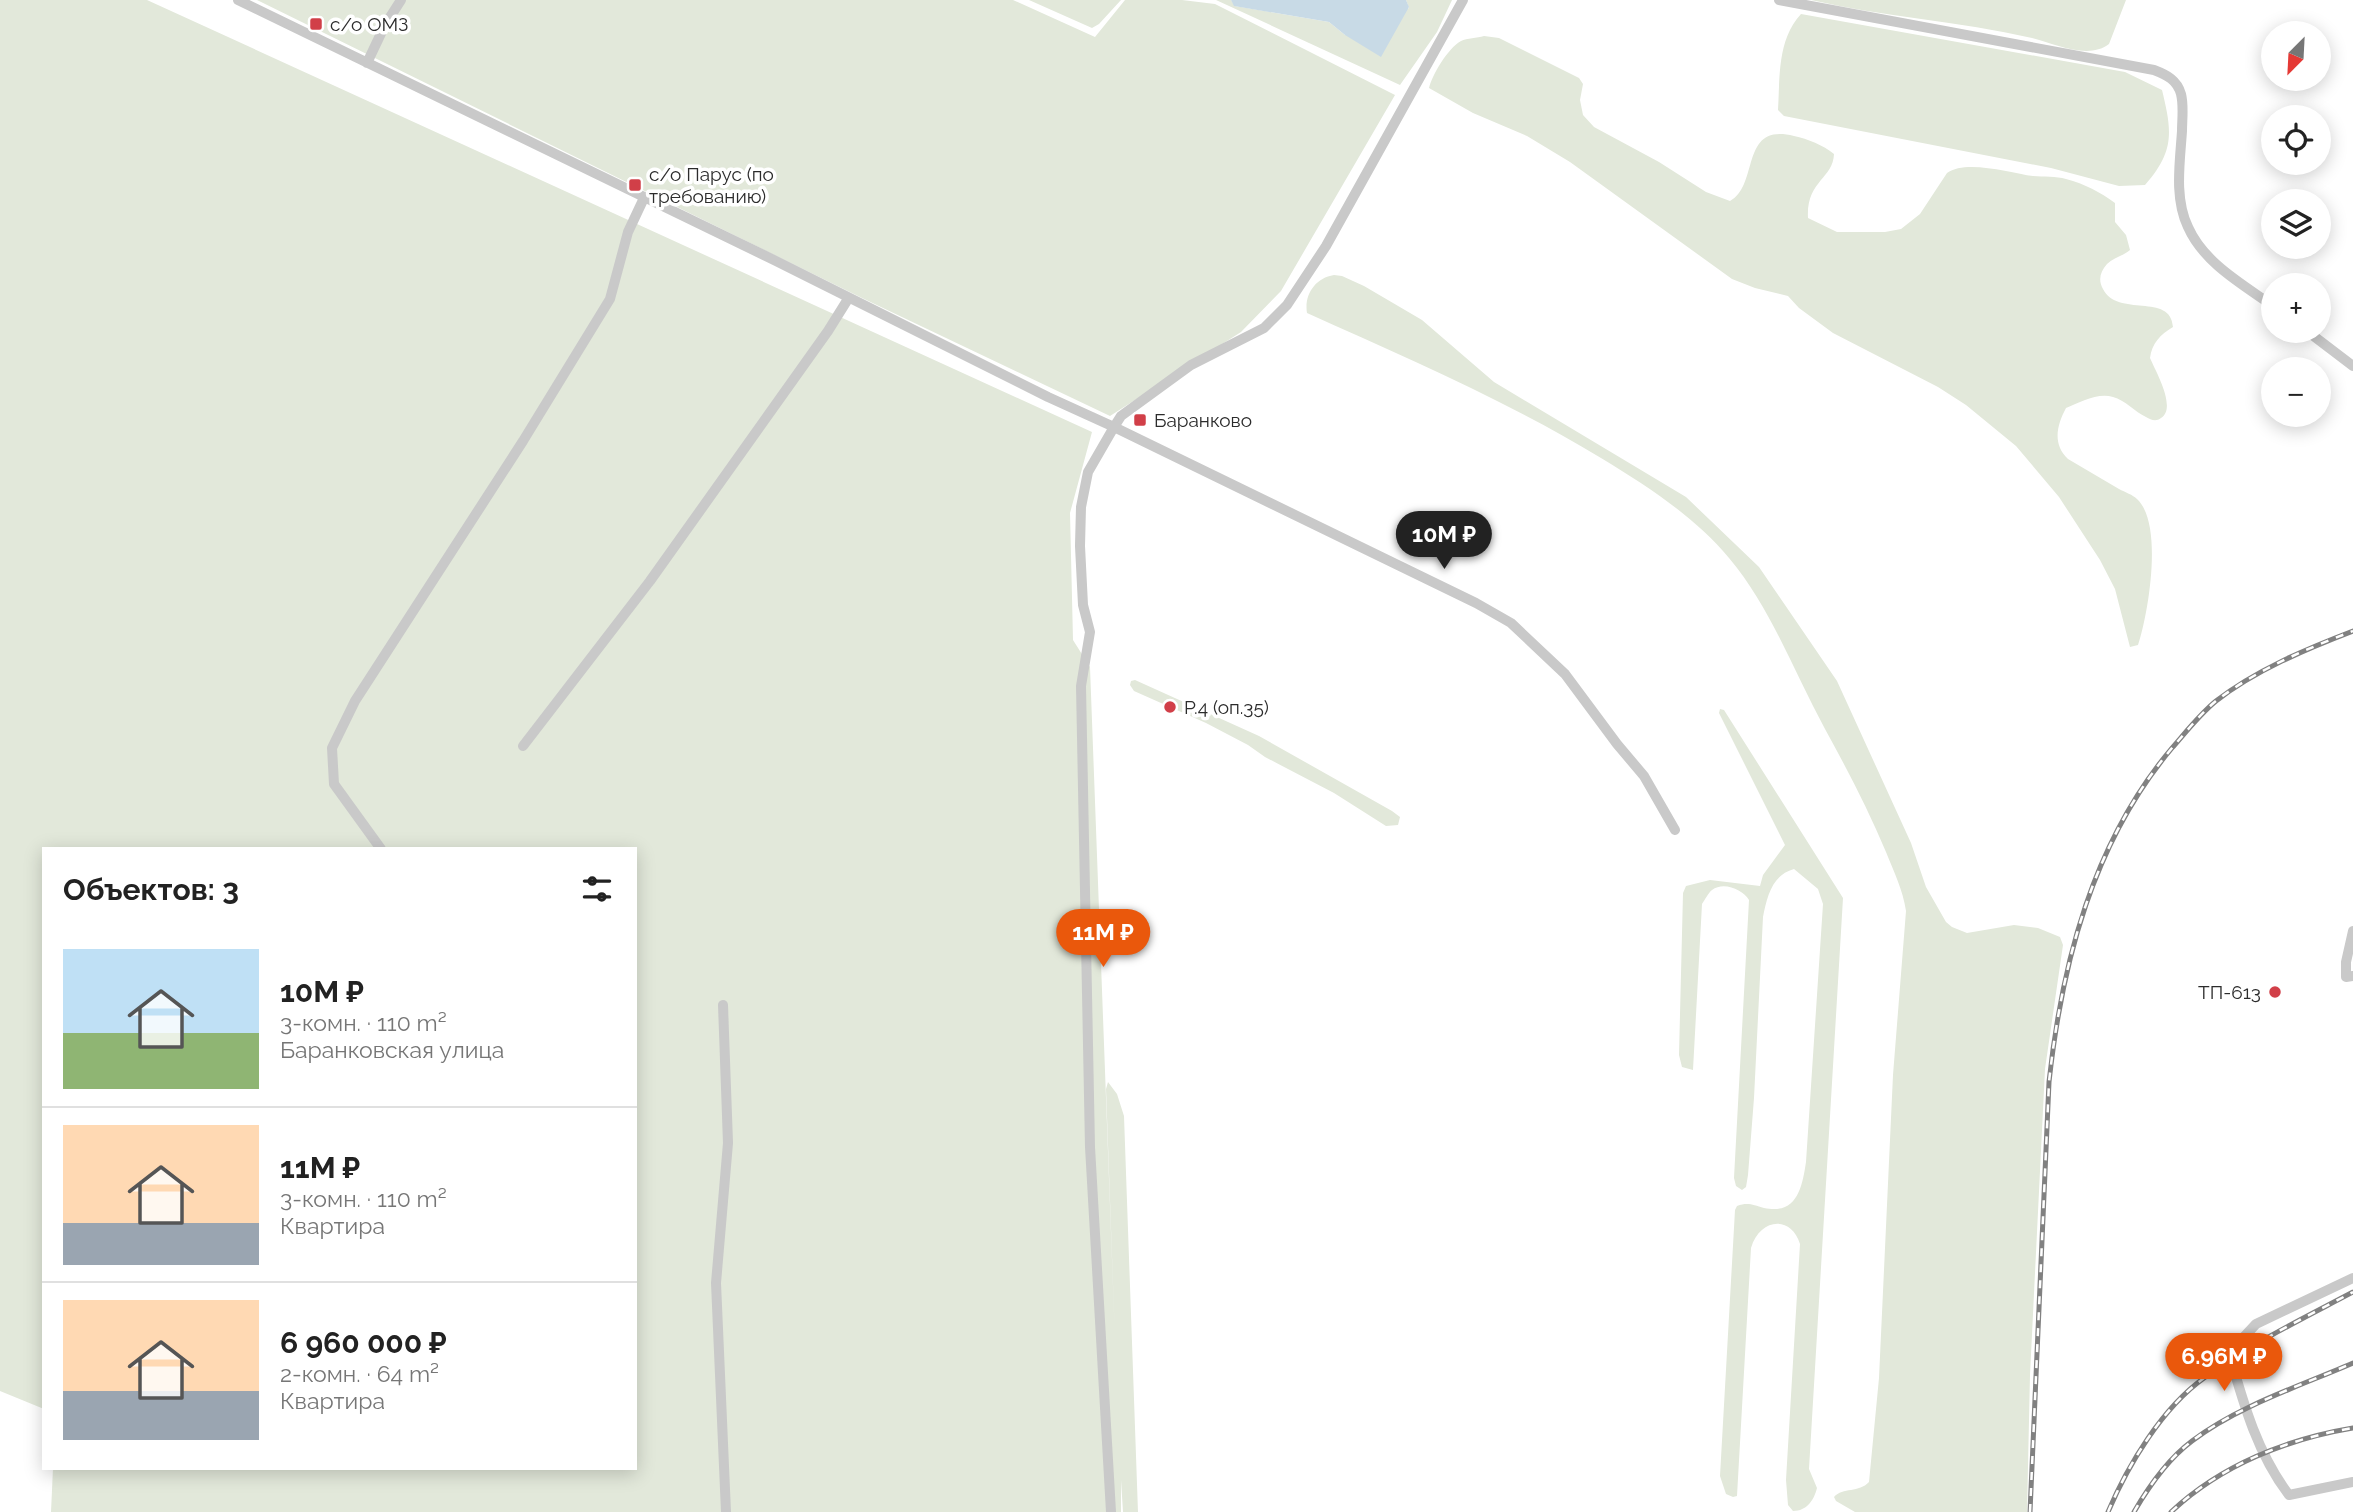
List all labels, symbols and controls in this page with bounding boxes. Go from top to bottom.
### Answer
place label: с/о ОМЗ [330,13,408,35]
marker: с/о ОМЗ [308,16,324,32]
north arrow [2261,21,2331,91]
map controls [2261,21,2331,427]
button: locate [2261,105,2331,175]
place label: с/о Парус (по требованию) [649,163,774,207]
marker: с/о Парус (по требованию) [627,177,643,193]
button: layers [2261,189,2331,259]
button: + [2261,273,2331,343]
button: − [2261,357,2331,427]
place label: Баранково [1154,409,1252,431]
marker: Баранково [1132,412,1148,428]
pin: 10M ₽ [1395,512,1493,571]
text: 10M ₽ [1412,520,1476,547]
place label: Р.4 (оп.35) [1184,696,1269,718]
marker: Р.4 (оп.35) [1162,699,1178,715]
icon: filters [578,870,616,908]
text: Объектов: 3 [63,872,239,907]
pin: 11M ₽ [1054,909,1152,969]
text: 11M ₽ [1072,918,1134,945]
text: 10M ₽ [280,974,364,1009]
icon: home [119,977,203,1061]
place label: ТП-613 [2198,981,2261,1003]
marker: ТП-613 [2267,984,2283,1000]
text: 3-комн. · 110 m² [280,1009,447,1036]
text: Баранковская улица [280,1036,504,1063]
text: 11M ₽ [280,1150,360,1185]
icon: home [119,1153,203,1237]
text: 3-комн. · 110 m² [280,1185,447,1212]
text: Квартира [280,1212,385,1239]
text: 6 960 000 ₽ [280,1325,447,1360]
icon: home [119,1328,203,1412]
pin: 6.96M ₽ [2159,1334,2289,1393]
text: 6.96M ₽ [2181,1342,2267,1369]
text: 2-комн. · 64 m² [280,1360,439,1387]
text: Квартира [280,1387,385,1414]

